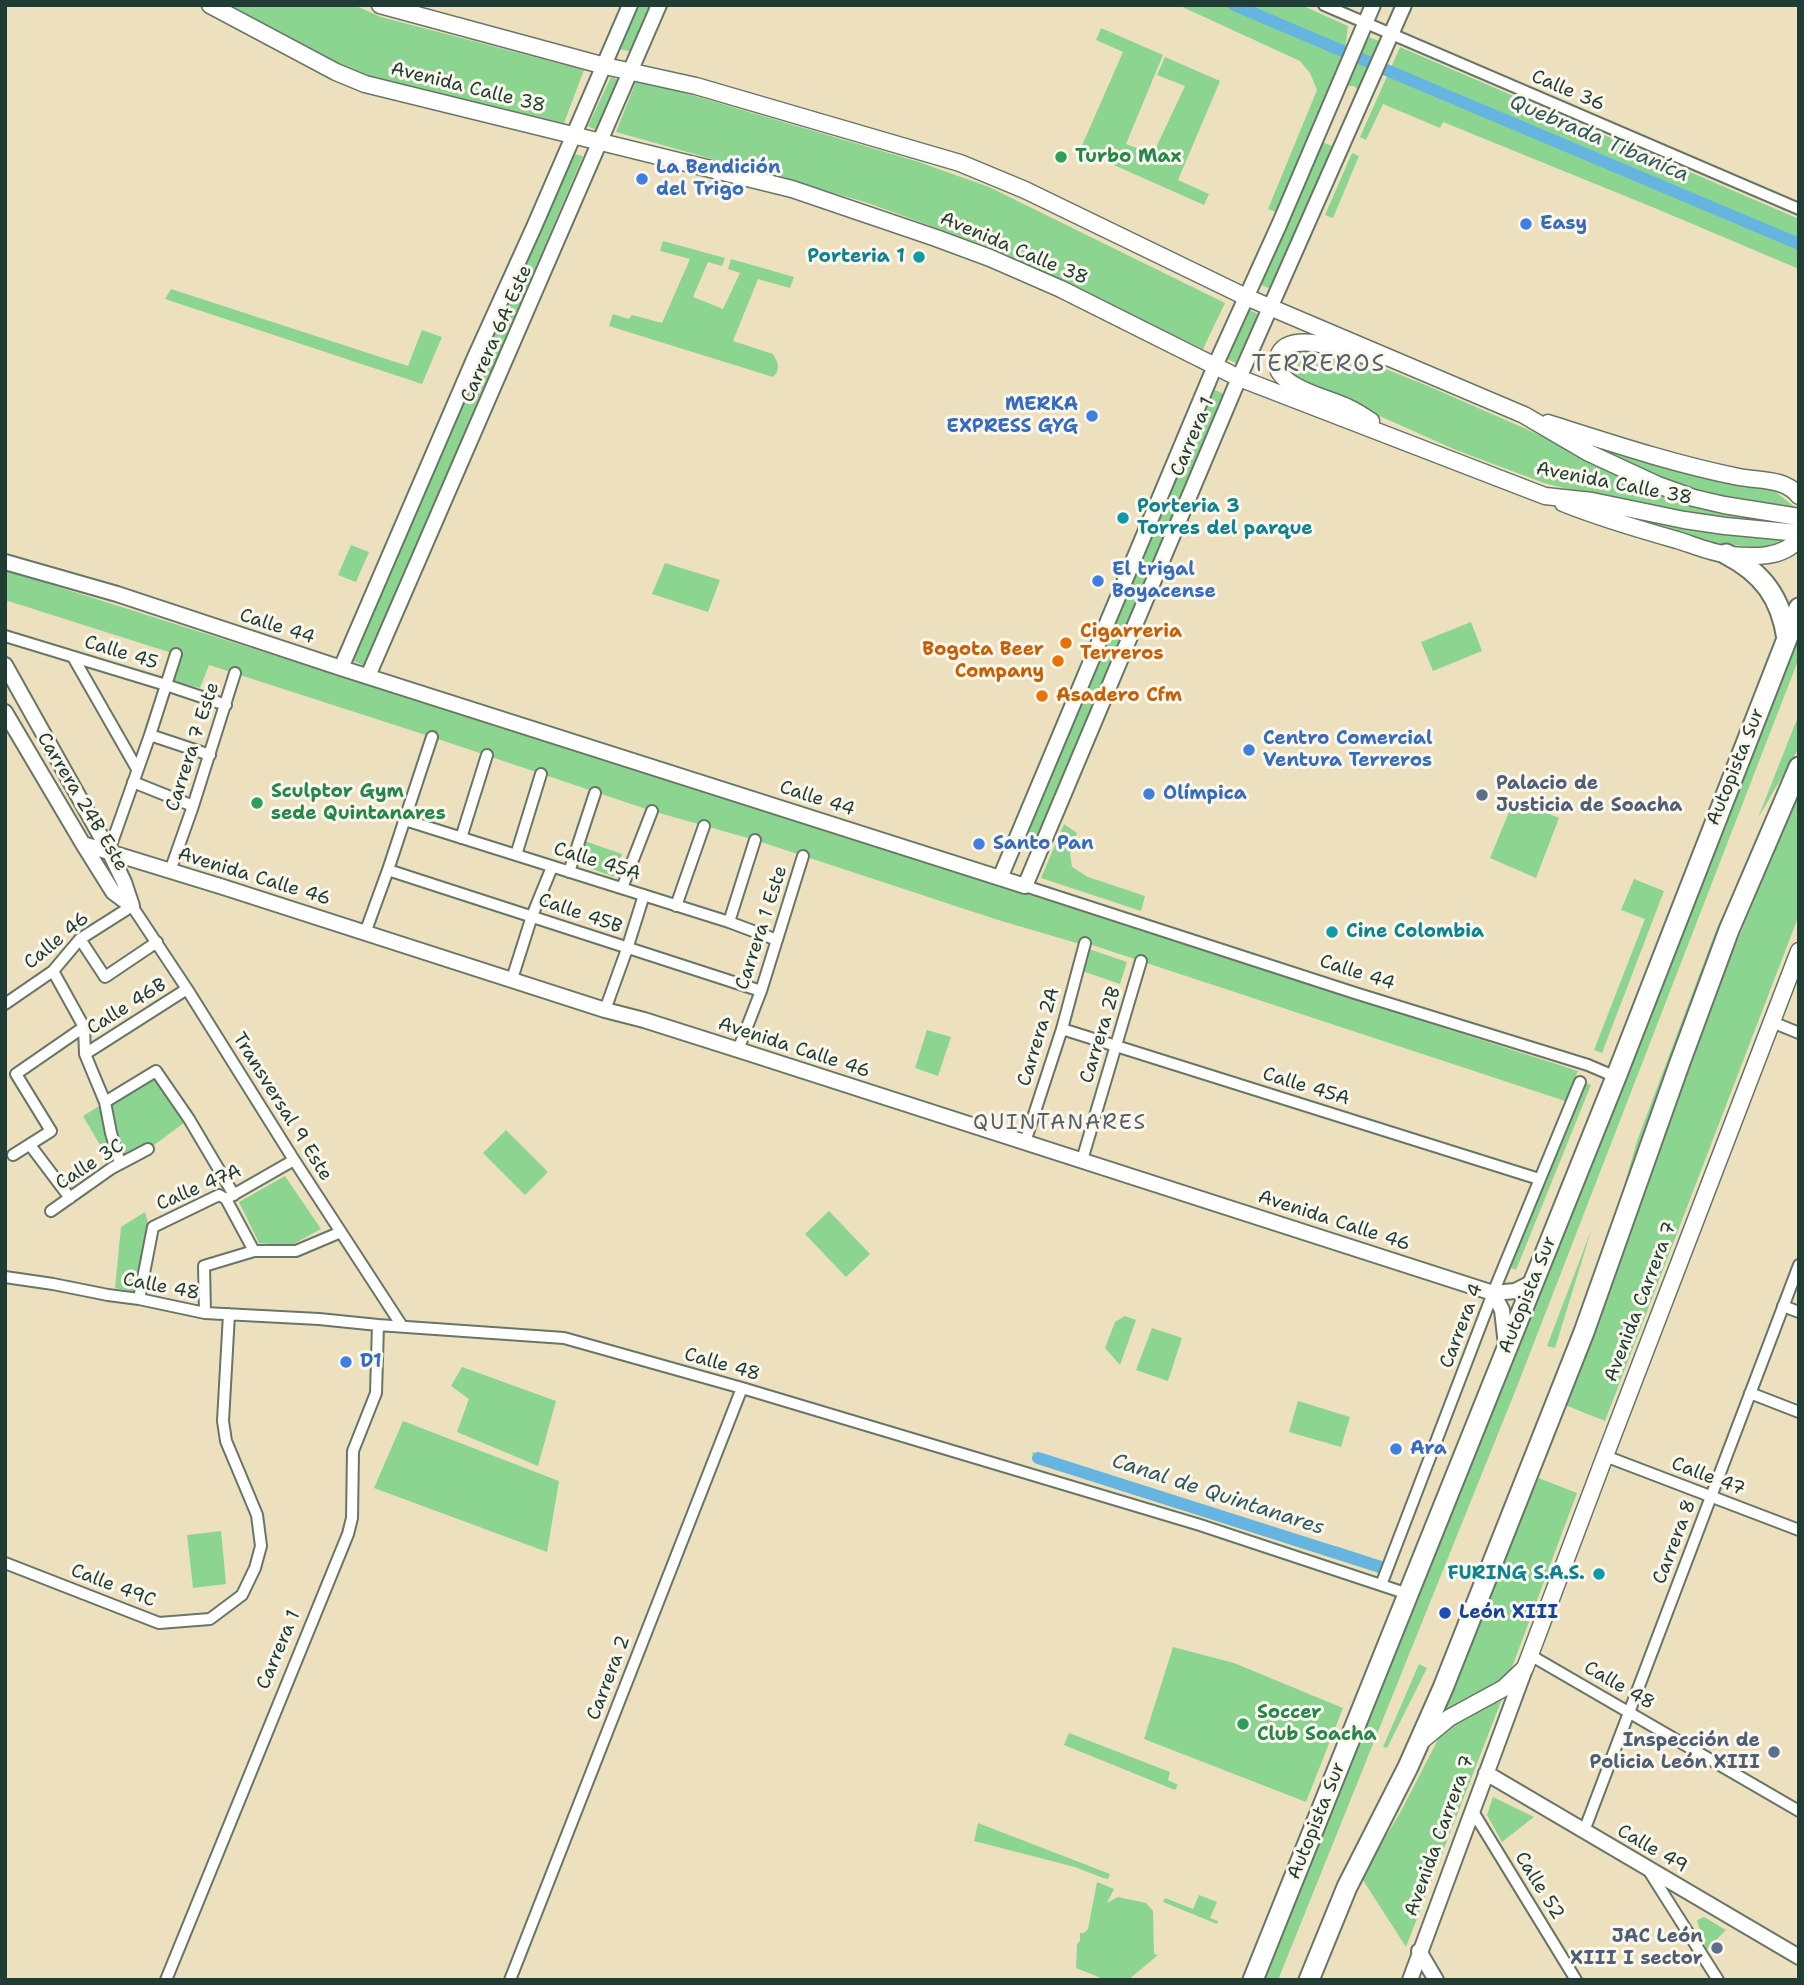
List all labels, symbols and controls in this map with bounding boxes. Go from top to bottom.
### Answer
street label: Avenida Calle 38 [388,58,548,118]
street label: Calle 36 [1528,65,1608,117]
water label: Quebrada Tibaníca [1506,90,1692,188]
place label: Turbo Max [1075,146,1181,168]
marker: Turbo Max [1053,149,1069,165]
place label: La Bendición del Trigo [656,157,781,201]
marker: La Bendición del Trigo [634,171,650,187]
street label: Avenida Calle 38 [937,208,1091,290]
place label: Easy [1540,213,1587,235]
marker: Easy [1518,216,1534,232]
place label: Porteria 1 [807,246,905,268]
marker: Porteria 1 [911,249,927,265]
street label: Carrera 6A Este [456,262,538,406]
district label: TERREROS [1253,351,1385,379]
place label: MERKA EXPRESS GYG [946,394,1078,438]
street label: Carrera 1 [1166,394,1220,480]
marker: MERKA EXPRESS GYG [1084,408,1100,424]
street label: Avenida Calle 38 [1534,458,1694,510]
place label: Porteria 3 Torres del parque [1137,496,1313,540]
marker: Porteria 3 Torres del parque [1115,510,1131,526]
place label: El trigal Boyacense [1112,559,1216,603]
marker: El trigal Boyacense [1090,573,1106,589]
street label: Calle 44 [237,604,317,650]
place label: Cigarreria Terreros [1080,621,1182,665]
street label: Calle 45 [81,631,161,675]
marker: Cigarreria Terreros [1058,635,1074,651]
place label: Bogota Beer Company [922,639,1044,683]
marker: Bogota Beer Company [1050,653,1066,669]
street label: Carrera 7 Este [161,679,225,815]
place label: Asadero Cfm [1056,685,1182,707]
marker: Asadero Cfm [1034,688,1050,704]
street label: Autopista Sur [1702,705,1770,829]
street label: Carrera 24B Este [32,728,132,876]
place label: Centro Comercial Ventura Terreros [1263,728,1432,772]
marker: Centro Comercial Ventura Terreros [1241,742,1257,758]
place label: Palacio de Justicia de Soacha [1496,773,1682,817]
street label: Calle 44 [777,776,857,822]
place label: Sculptor Gym sede Quintanares [271,781,446,825]
place label: Olímpica [1163,783,1247,805]
marker: Olímpica [1141,786,1157,802]
marker: Palacio de Justicia de Soacha [1474,787,1490,803]
marker: Sculptor Gym sede Quintanares [249,795,265,811]
place label: Santo Pan [993,833,1094,855]
marker: Santo Pan [971,836,987,852]
street label: Calle 45A [551,838,643,886]
street label: Avenida Calle 46 [175,843,333,911]
street label: Carrera 1 Este [731,863,793,993]
street label: Calle 45B [535,889,625,939]
street label: Calle 46 [20,907,94,975]
place label: Cine Colombia [1346,921,1484,943]
marker: Cine Colombia [1324,924,1340,940]
street label: Calle 44 [1317,950,1397,996]
street label: Calle 46B [83,974,171,1040]
street label: Carrera 2B [1076,984,1126,1086]
street label: Carrera 2A [1013,985,1065,1089]
street label: Avenida Calle 46 [715,1013,873,1083]
street label: Transversal 9 Este [227,1029,337,1185]
street label: Calle 45A [1260,1063,1352,1111]
district label: QUINTANARES [974,1111,1146,1137]
street label: Calle 3C [52,1135,128,1195]
street label: Calle 47A [153,1160,245,1216]
street label: Avenida Calle 46 [1255,1186,1413,1256]
street label: Avenida Carrera 7 [1600,1219,1682,1385]
street label: Autopista Sur [1494,1233,1562,1357]
street label: Calle 48 [121,1268,201,1306]
street label: Carrera 4 [1435,1280,1489,1372]
street label: Calle 48 [681,1343,763,1387]
place label: D1 [360,1351,382,1373]
marker: D1 [338,1354,354,1370]
place label: Ara [1410,1438,1447,1460]
marker: Ara [1388,1441,1404,1457]
water label: Canal de Quintanares [1108,1449,1328,1541]
street label: Calle 47 [1668,1453,1748,1501]
street label: Carrera 8 [1648,1496,1702,1588]
street label: Calle 49C [67,1559,159,1613]
place label: FURING S.A.S. [1447,1563,1585,1585]
marker: FURING S.A.S. [1591,1566,1607,1582]
place label: León XIII [1459,1602,1558,1624]
marker: León XIII [1437,1605,1453,1621]
street label: Carrera 1 [252,1607,306,1693]
street label: Carrera 2 [582,1632,636,1724]
street label: Calle 48 [1580,1657,1658,1715]
place label: Soccer Club Soacha [1257,1702,1377,1746]
marker: Soccer Club Soacha [1235,1716,1251,1732]
place label: Inspección de Policia León XIII [1589,1730,1760,1774]
marker: Inspección de Policia León XIII [1766,1744,1782,1760]
street label: Avenida Carrera 7 [1400,1752,1480,1920]
street label: Autopista Sur [1283,1759,1351,1883]
street label: Calle 49 [1613,1820,1691,1878]
street label: Calle 52 [1509,1848,1569,1924]
place label: JAC León XIII I sector [1570,1926,1703,1970]
marker: JAC León XIII I sector [1709,1940,1725,1956]

